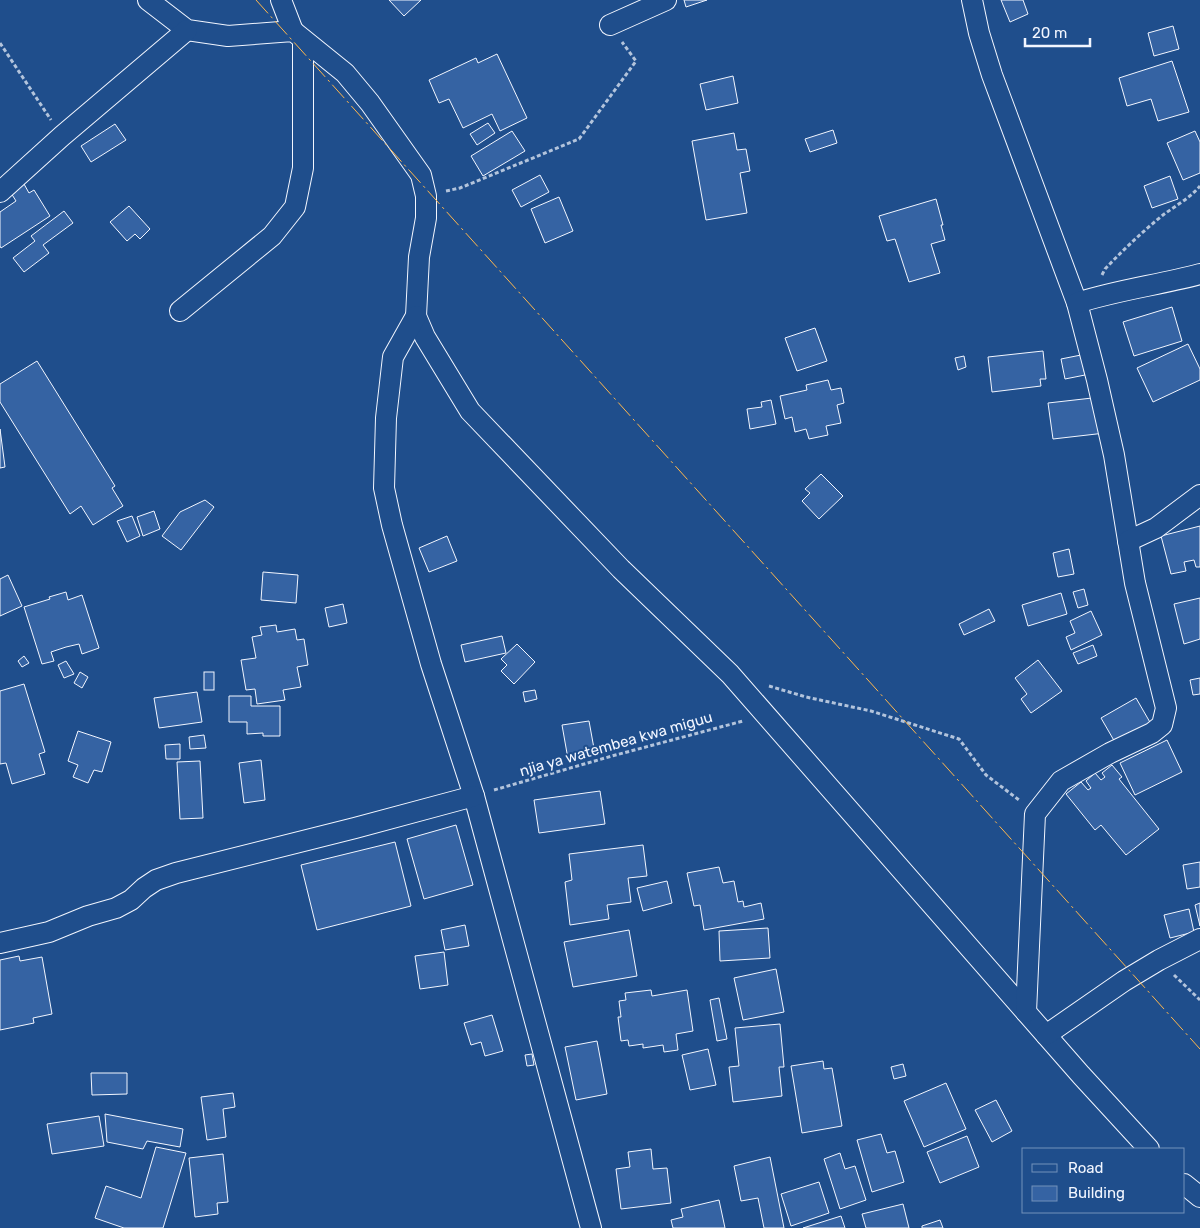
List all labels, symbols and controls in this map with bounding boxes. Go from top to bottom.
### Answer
scale bar [1025,15,1090,47]
text: 20 m [1032,24,1067,42]
street label: njia ya watembea kwa miguu [517,708,715,780]
legend [1022,1148,1185,1213]
text: Road [1068,1159,1104,1177]
text: Building [1068,1184,1125,1202]

